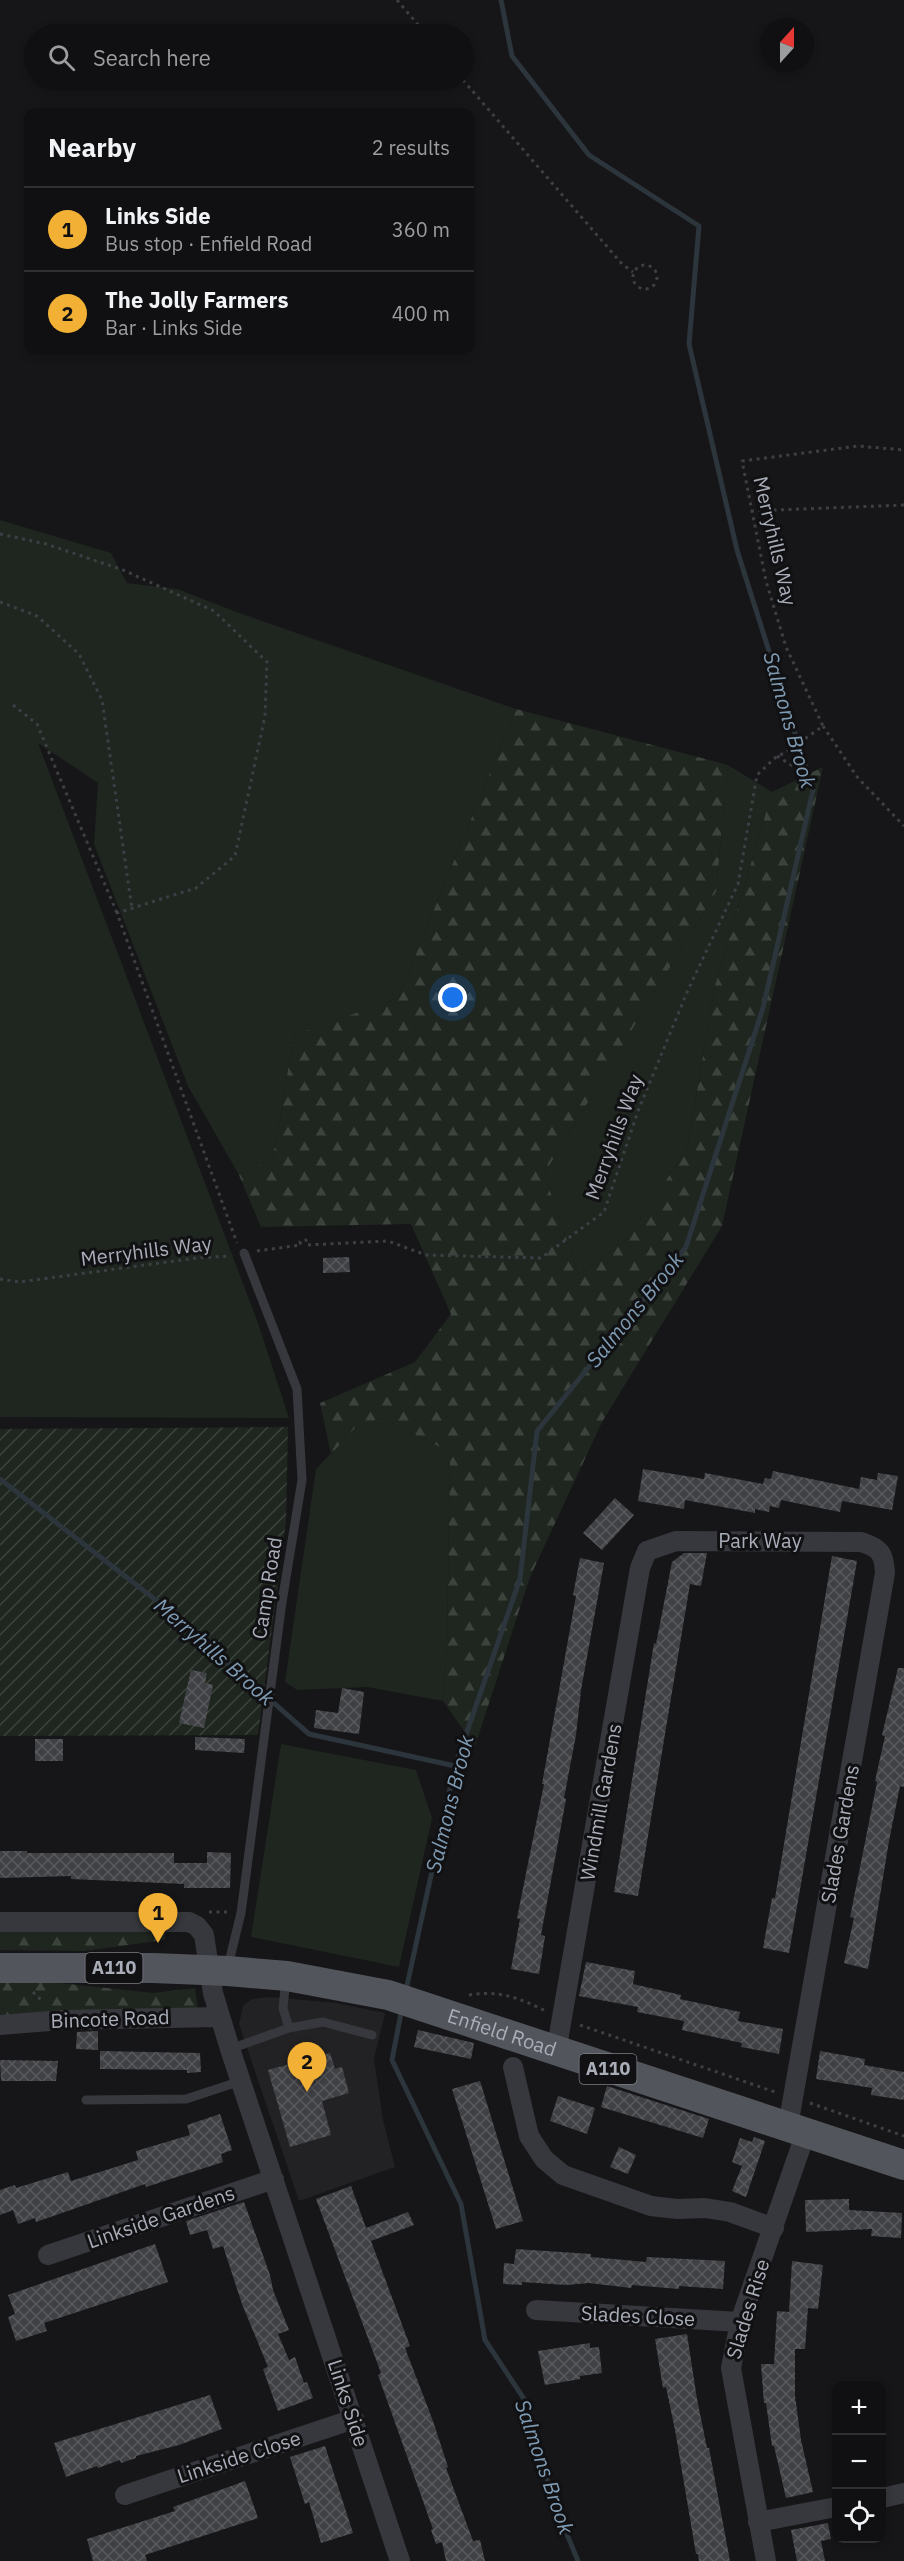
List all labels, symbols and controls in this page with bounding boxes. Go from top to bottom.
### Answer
north arrow [760,18,814,72]
search box [24,24,474,90]
icon: search [45,41,78,74]
text: Search here [93,43,211,72]
text: Nearby [48,130,136,164]
text: 2 results [372,134,450,161]
text: Links Side [105,201,211,230]
text: 1 [62,216,74,243]
text: 360 m [392,216,450,243]
text: Bus stop · Enfield Road [105,230,312,257]
text: The Jolly Farmers [105,285,289,314]
text: 2 [62,300,74,327]
text: 400 m [392,300,450,327]
text: Bar · Links Side [105,314,242,341]
street label: Merryhills Way [748,474,803,608]
water label: Salmons Brook [757,648,823,792]
your location [438,983,467,1012]
street label: Merryhills Way [578,1070,649,1203]
street label: Merryhills Way [79,1229,213,1272]
water label: Salmons Brook [579,1245,690,1373]
street label: Park Way [718,1527,802,1554]
street label: Camp Road [245,1535,288,1641]
water label: Merryhills Brook [149,1591,282,1712]
street label: Windmill Gardens [573,1721,628,1883]
water label: Salmons Brook [418,1731,480,1875]
street label: Slades Gardens [814,1763,865,1905]
pin: 1 [138,1894,178,1943]
road number: A110 [86,1953,142,1983]
street label: Enfield Road [444,2002,560,2063]
street label: Bincote Road [50,2003,170,2034]
pin: 2 [288,2042,326,2092]
road number: A110 [580,2054,636,2084]
street label: Linkside Gardens [84,2179,238,2254]
street label: Slades Rise [720,2256,776,2362]
street label: Slades Close [580,2299,696,2332]
street label: Links Side [322,2356,375,2450]
map controls [832,2381,886,2543]
button: + [832,2381,886,2435]
water label: Salmons Brook [509,2396,581,2539]
street label: Linkside Close [174,2424,304,2489]
button: − [832,2435,886,2489]
button: locate [832,2489,886,2543]

